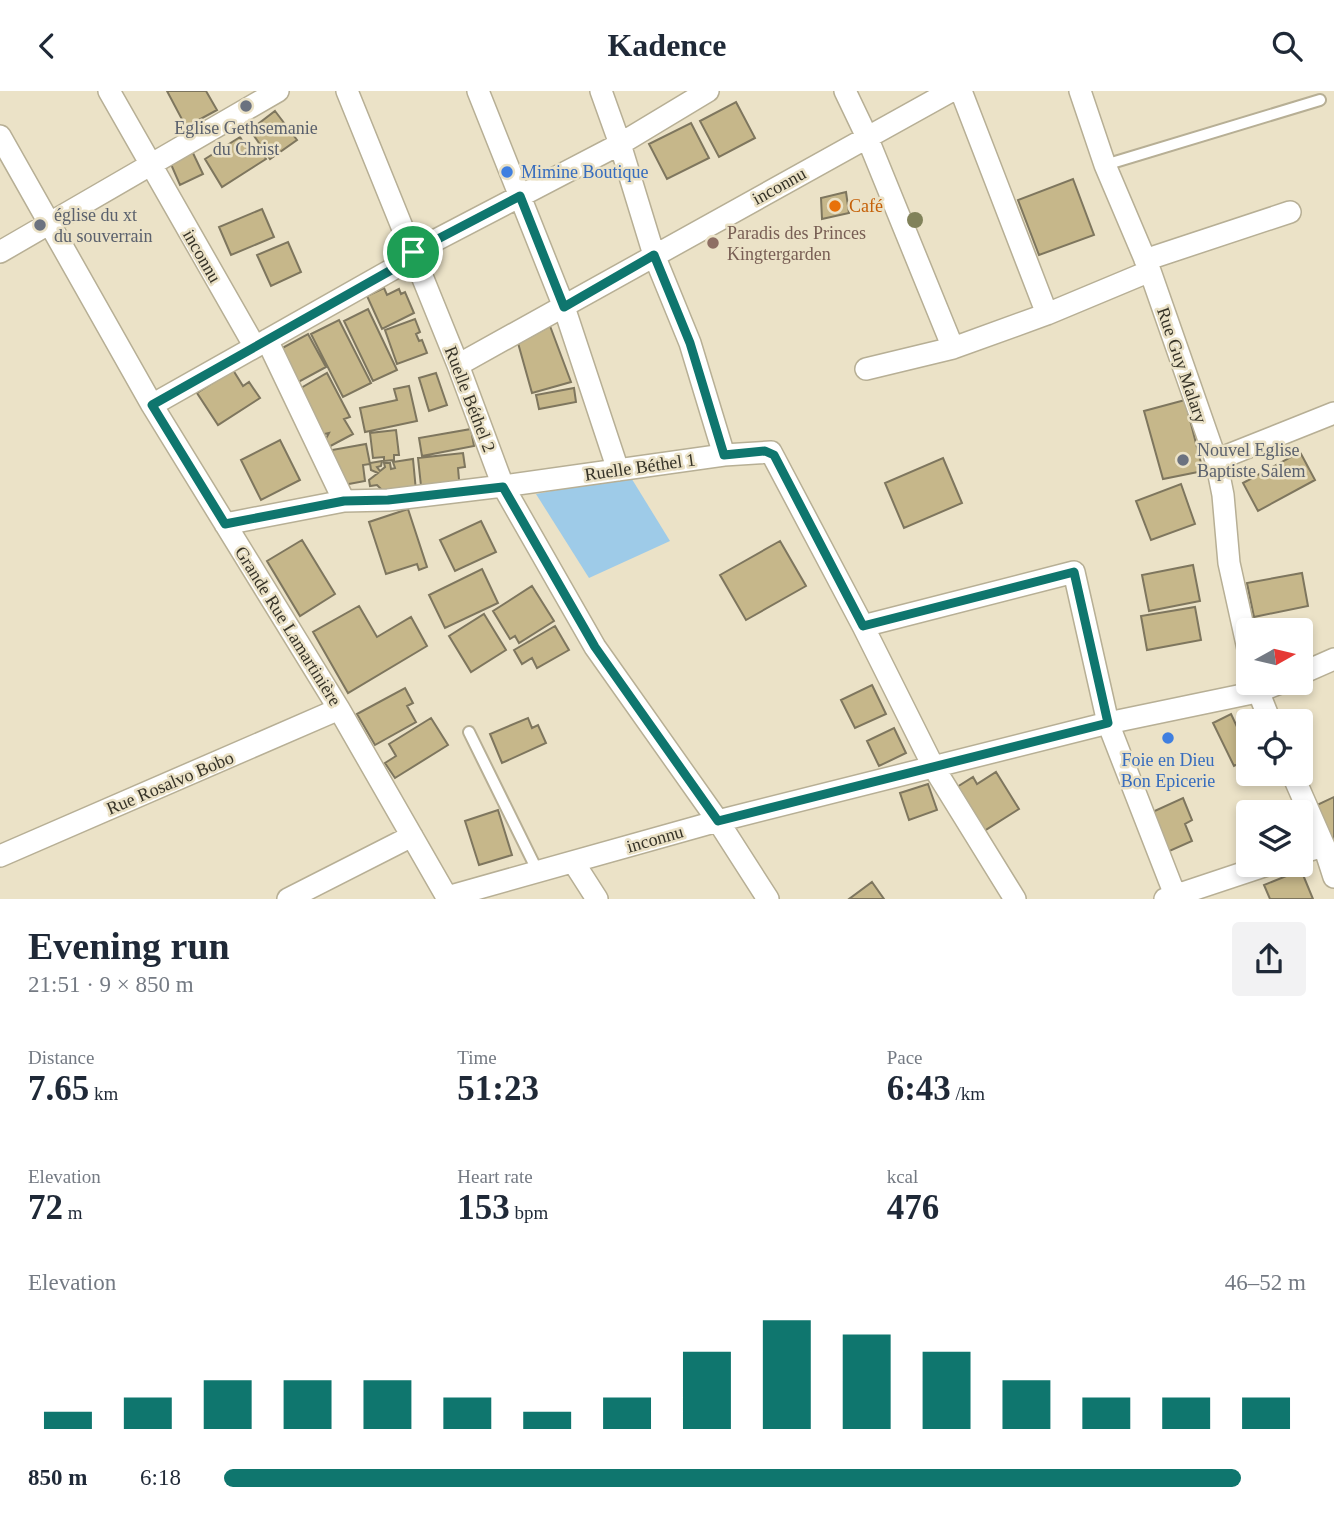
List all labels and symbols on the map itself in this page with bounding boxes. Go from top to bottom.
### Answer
marker: Eglise Gethsemanie du Christ [238,98,254,114]
place label: Eglise Gethsemanie du Christ [174,118,318,159]
place label: Mimine Boutique [521,162,649,182]
street label: inconnu [749,163,809,209]
marker: Mimine Boutique [499,164,515,180]
place label: Café [849,196,883,216]
marker: Café [827,198,843,214]
place label: église du xt du souverrain [54,205,152,246]
marker: église du xt du souverrain [32,217,48,233]
pin [383,222,443,282]
place label: Paradis des Princes Kingtergarden [727,223,866,264]
street label: inconnu [179,226,225,286]
marker: Paradis des Princes Kingtergarden [705,235,721,251]
street label: Rue Guy Malary [1153,305,1211,425]
street label: Ruelle Béthel 2 [441,343,499,455]
place label: Nouvel Eglise Baptiste Salem [1197,440,1305,481]
street label: Ruelle Béthel 1 [583,449,697,485]
marker: Nouvel Eglise Baptiste Salem [1175,452,1191,468]
street label: Grande Rue Lamartinière [231,543,345,709]
north arrow [1236,618,1312,695]
marker: Foie en Dieu Bon Epicerie [1160,730,1176,746]
street label: Rue Rosalvo Bobo [103,747,237,819]
place label: Foie en Dieu Bon Epicerie [1121,750,1215,791]
street label: inconnu [624,821,686,857]

